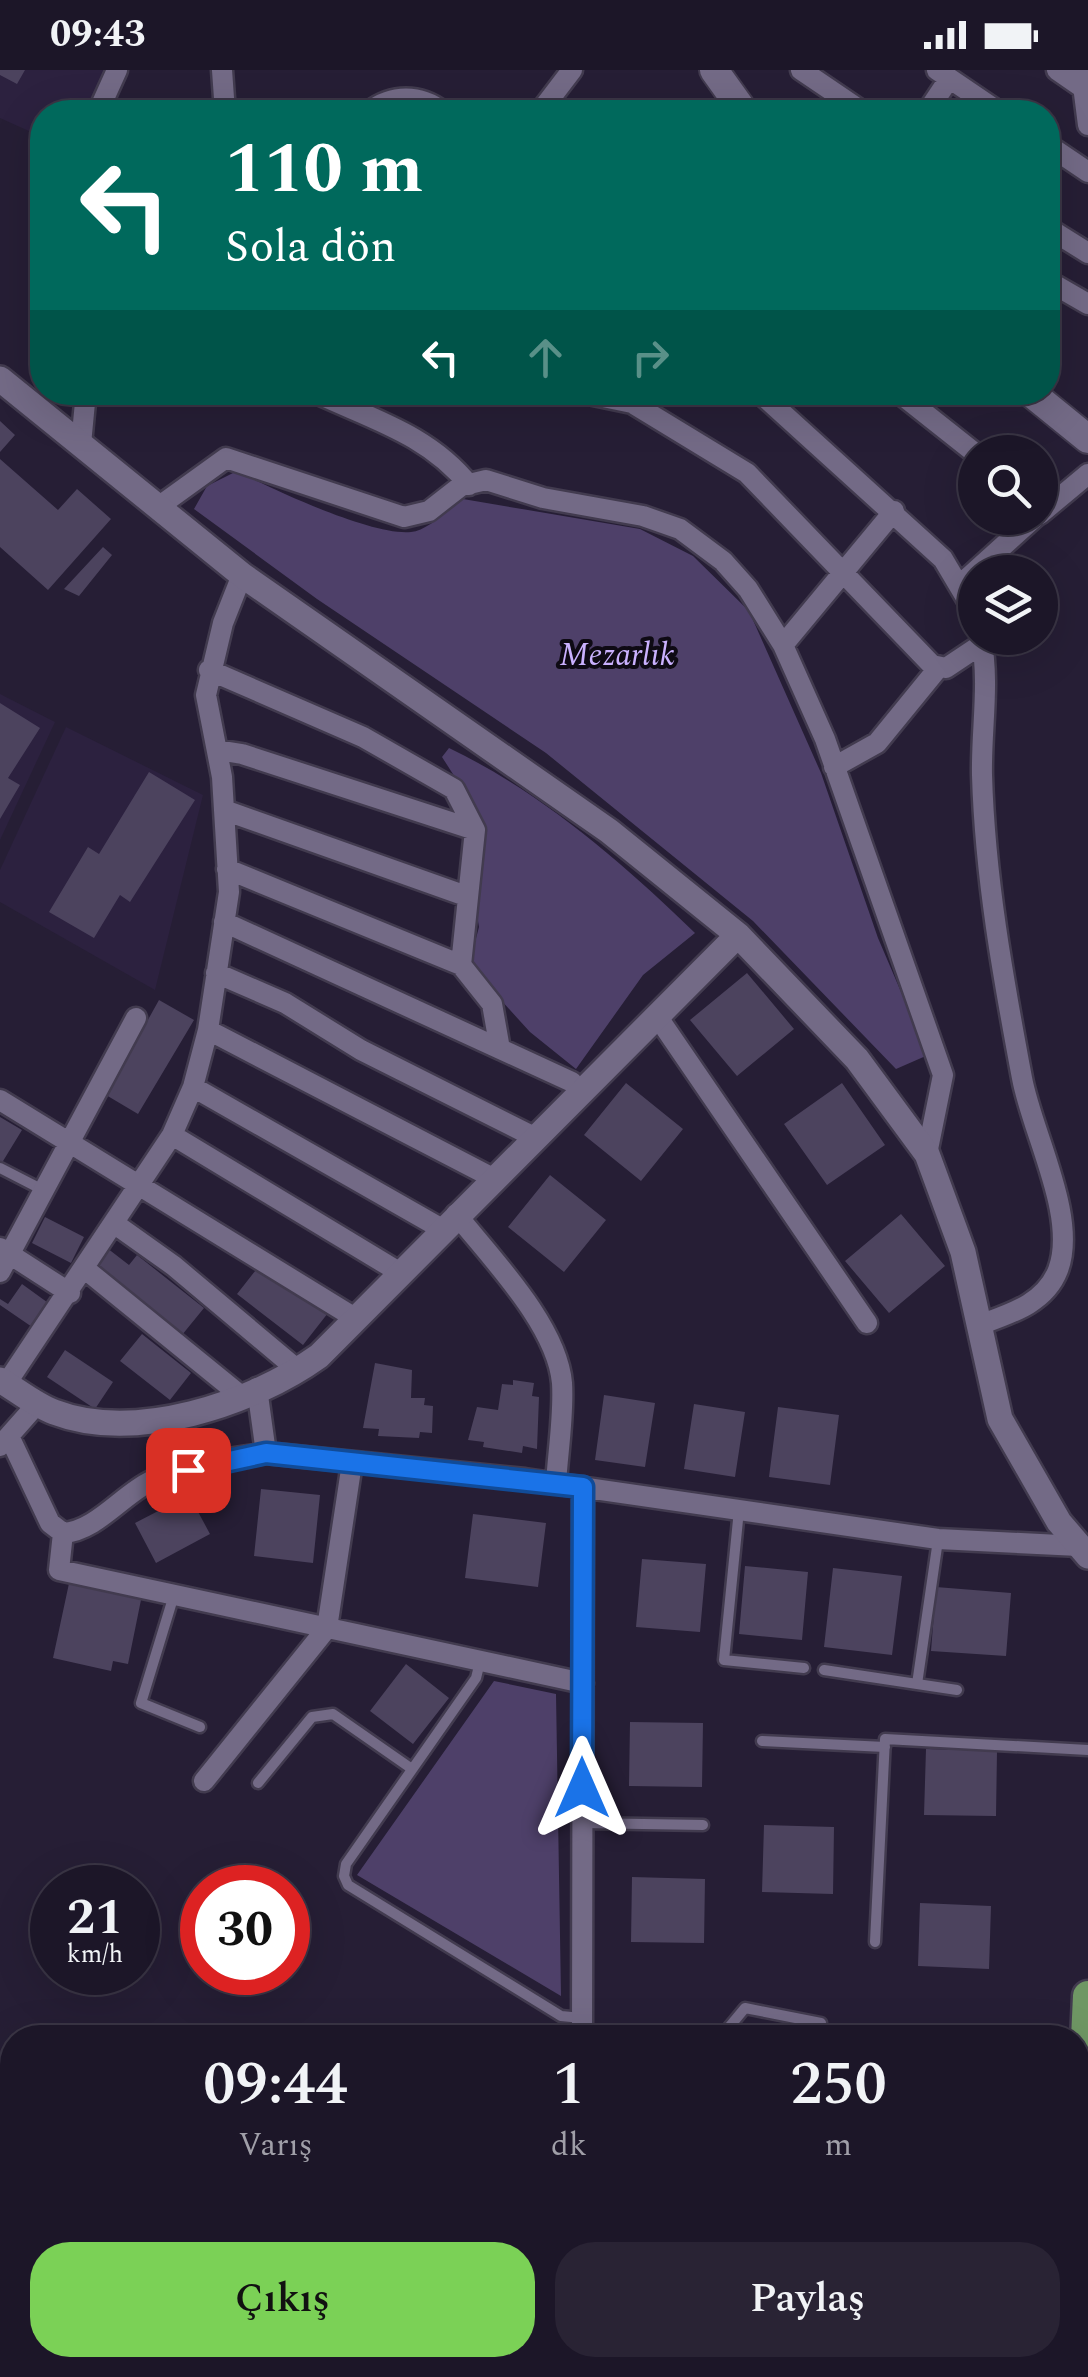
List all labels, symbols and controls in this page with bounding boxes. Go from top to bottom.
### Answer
text: 09:43 [50,6,145,64]
text: 110 m [225,117,423,223]
icon: left [60,140,190,270]
text: Sola dön [225,213,396,282]
icon: left [413,330,468,385]
icon: ahead [518,330,573,385]
icon: right [623,330,678,385]
map controls [958,435,1058,655]
button: search [958,435,1058,535]
button: layers [958,555,1058,655]
park label: Mezarlık [559,631,675,680]
pin [146,1428,231,1513]
icon: arrive [161,1443,216,1498]
position arrow [530,1736,634,1840]
speed limit sign: 30 [180,1865,310,1995]
text: 21 [67,1880,123,1956]
text: km/h [67,1936,123,1974]
text: 09:44 [203,2039,348,2131]
text: 1 [553,2039,585,2131]
text: 250 [790,2039,887,2131]
text: Varış [238,2121,313,2170]
text: dk [551,2121,587,2170]
text: m [825,2121,852,2170]
button: Çıkış [30,2242,535,2357]
button: Paylaş [555,2242,1060,2357]

